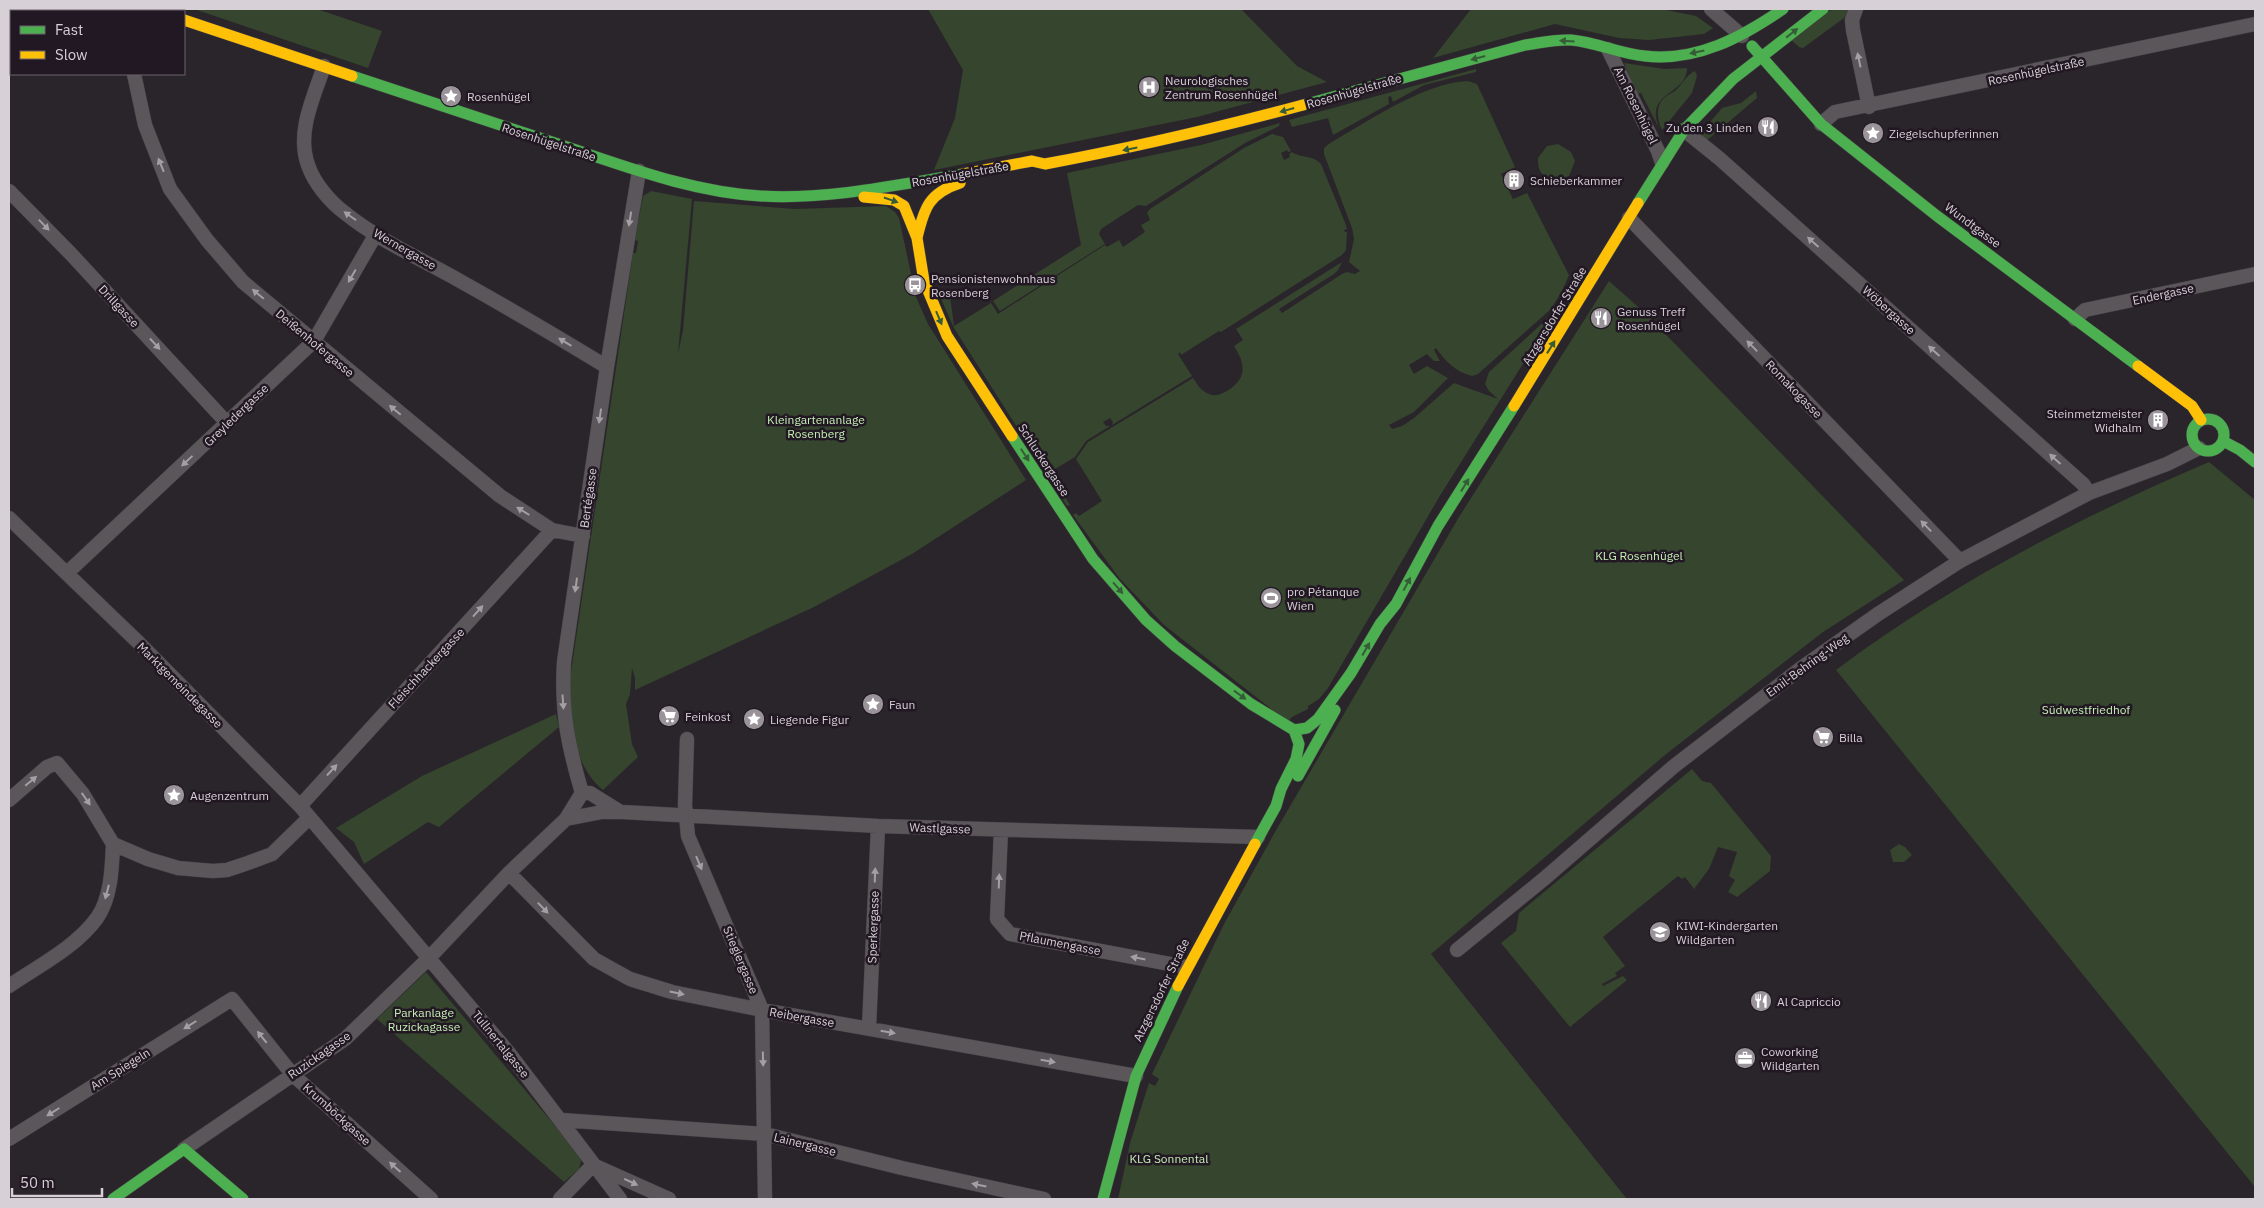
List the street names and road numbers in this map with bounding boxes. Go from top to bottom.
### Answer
street label: Rosenhügelstraße [1986,53,2086,89]
street label: Am Rosenhügel [1611,64,1661,146]
street label: Rosenhügelstraße [1305,70,1404,112]
street label: Rosenhügelstraße [500,120,598,164]
street label: Rosenhügelstraße [910,158,1010,190]
street label: Wundtgasse [1942,199,2004,251]
street label: Wernergasse [371,225,439,273]
street label: Atzgersdorfer Straße [1519,264,1590,368]
street label: Endergasse [2131,280,2195,308]
street label: Drillgasse [95,282,143,331]
street label: Wöbergasse [1860,282,1919,338]
street label: Deißenhofergasse [273,306,358,380]
street label: Romakogasse [1763,357,1826,421]
street label: Greyledergasse [201,380,272,449]
street label: Schluckergasse [1015,421,1073,500]
street label: Bertégasse [576,467,600,529]
street label: Fleischhackergasse [385,624,468,712]
street label: Emil-Behring-Weg [1763,630,1852,700]
street label: Marktgemeindegasse [134,639,226,731]
street label: Wastlgasse [909,819,971,837]
street label: Sperkergasse [864,890,882,964]
street label: Stieglergasse [720,924,762,996]
street label: Pflaumengasse [1018,928,1102,958]
street label: Atzgersdorfer Straße [1130,936,1193,1044]
street label: Reibergasse [768,1004,836,1030]
street label: Tullnertalgasse [469,1007,533,1081]
street label: Ruzickagasse [285,1028,353,1082]
street label: Am Spiegeln [87,1045,153,1093]
street label: Krumböckgasse [300,1080,374,1149]
street label: Lainergasse [772,1129,838,1159]

